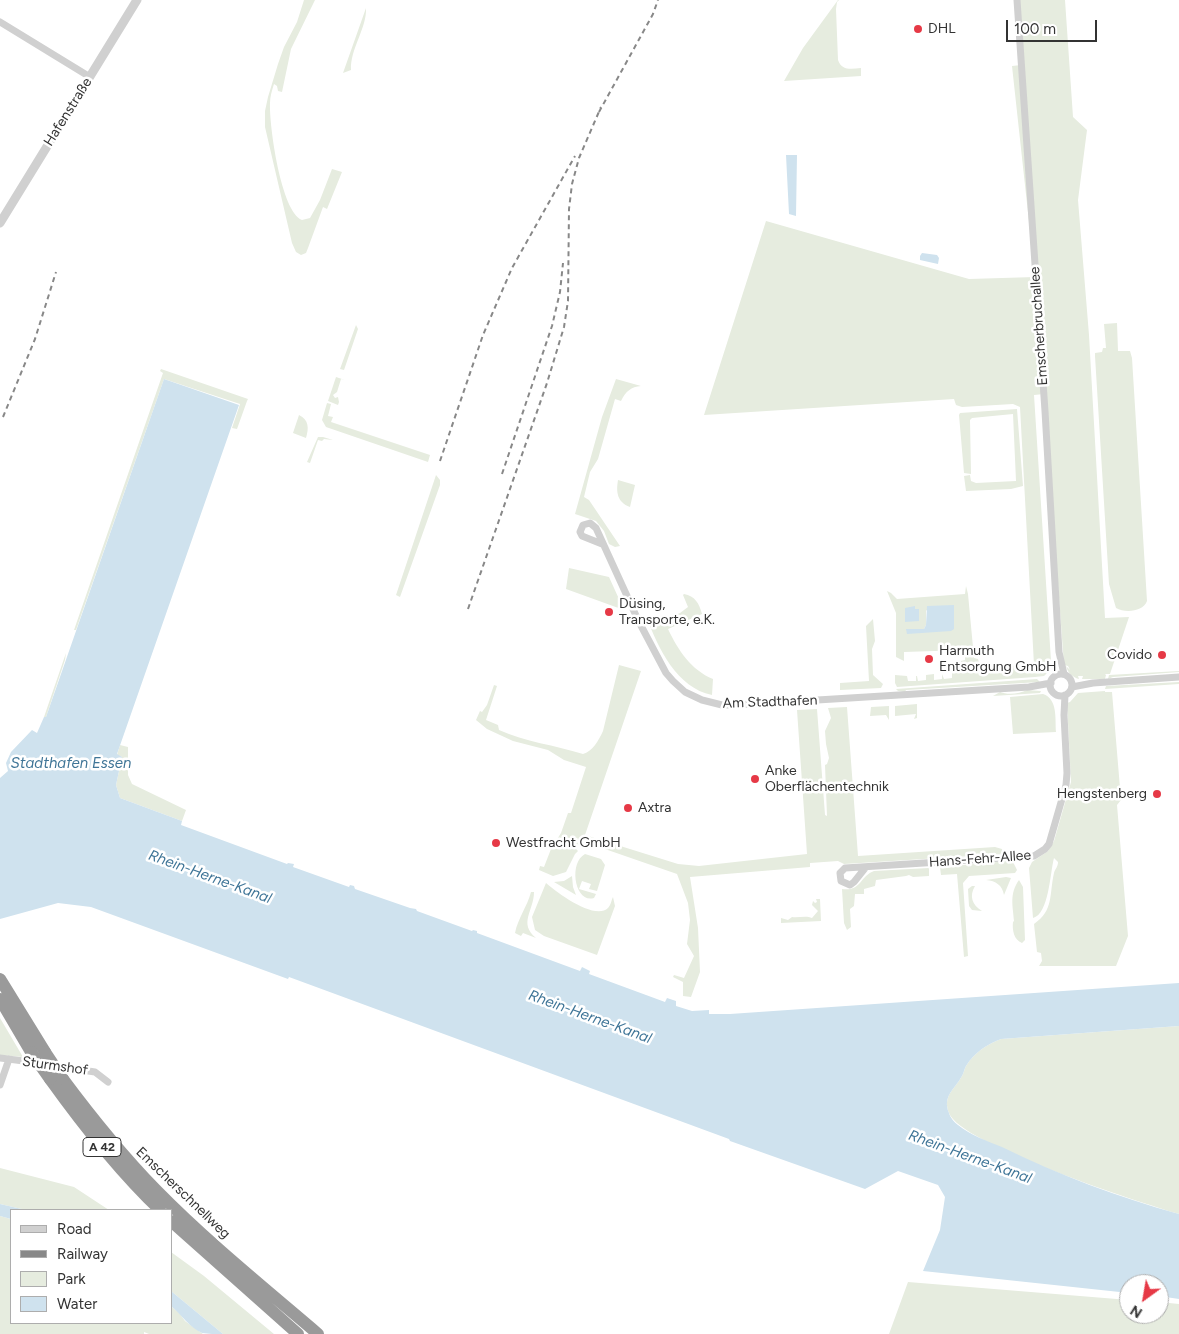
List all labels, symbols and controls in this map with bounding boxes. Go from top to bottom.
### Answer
scale bar [1009,10,1100,42]
text: 100 m [1014,20,1056,38]
place label: DHL [928,21,955,37]
marker: DHL [912,23,924,35]
street label: Hafenstraße [40,75,96,149]
street label: Emscherbruchallee [1026,266,1052,386]
place label: Düsing, Transporte, e.K. [619,596,715,628]
marker: Düsing, Transporte, e.K. [603,606,615,618]
place label: Harmuth Entsorgung GmbH [939,643,1057,676]
place label: Covido [1107,647,1152,663]
marker: Covido [1156,649,1168,661]
marker: Harmuth Entsorgung GmbH [923,653,935,665]
street label: Am Stadthafen [722,692,818,712]
water label: Stadthafen Essen [11,755,131,773]
place label: Anke Oberflächentechnik [765,763,889,796]
marker: Anke Oberflächentechnik [749,773,761,785]
place label: Hengstenberg [1057,786,1147,802]
marker: Hengstenberg [1151,788,1163,800]
place label: Axtra [638,800,671,816]
marker: Axtra [622,802,634,814]
place label: Westfracht GmbH [506,835,621,851]
marker: Westfracht GmbH [490,837,502,849]
water label: Rhein-Herne-Kanal [146,846,274,908]
street label: Hans-Fehr-Allee [928,847,1032,871]
water label: Rhein-Herne-Kanal [526,986,654,1048]
street label: Sturmshof [21,1053,89,1079]
water label: Rhein-Herne-Kanal [906,1126,1034,1188]
road number: A 42 [83,1138,121,1156]
street label: Emscherschnellweg [132,1144,234,1242]
legend [10,1209,172,1324]
text: Road [57,1220,92,1238]
text: Railway [57,1245,108,1263]
text: Park [57,1270,86,1288]
north arrow [1119,1274,1169,1324]
text: Water [57,1295,97,1313]
text: N [1127,1301,1145,1321]

